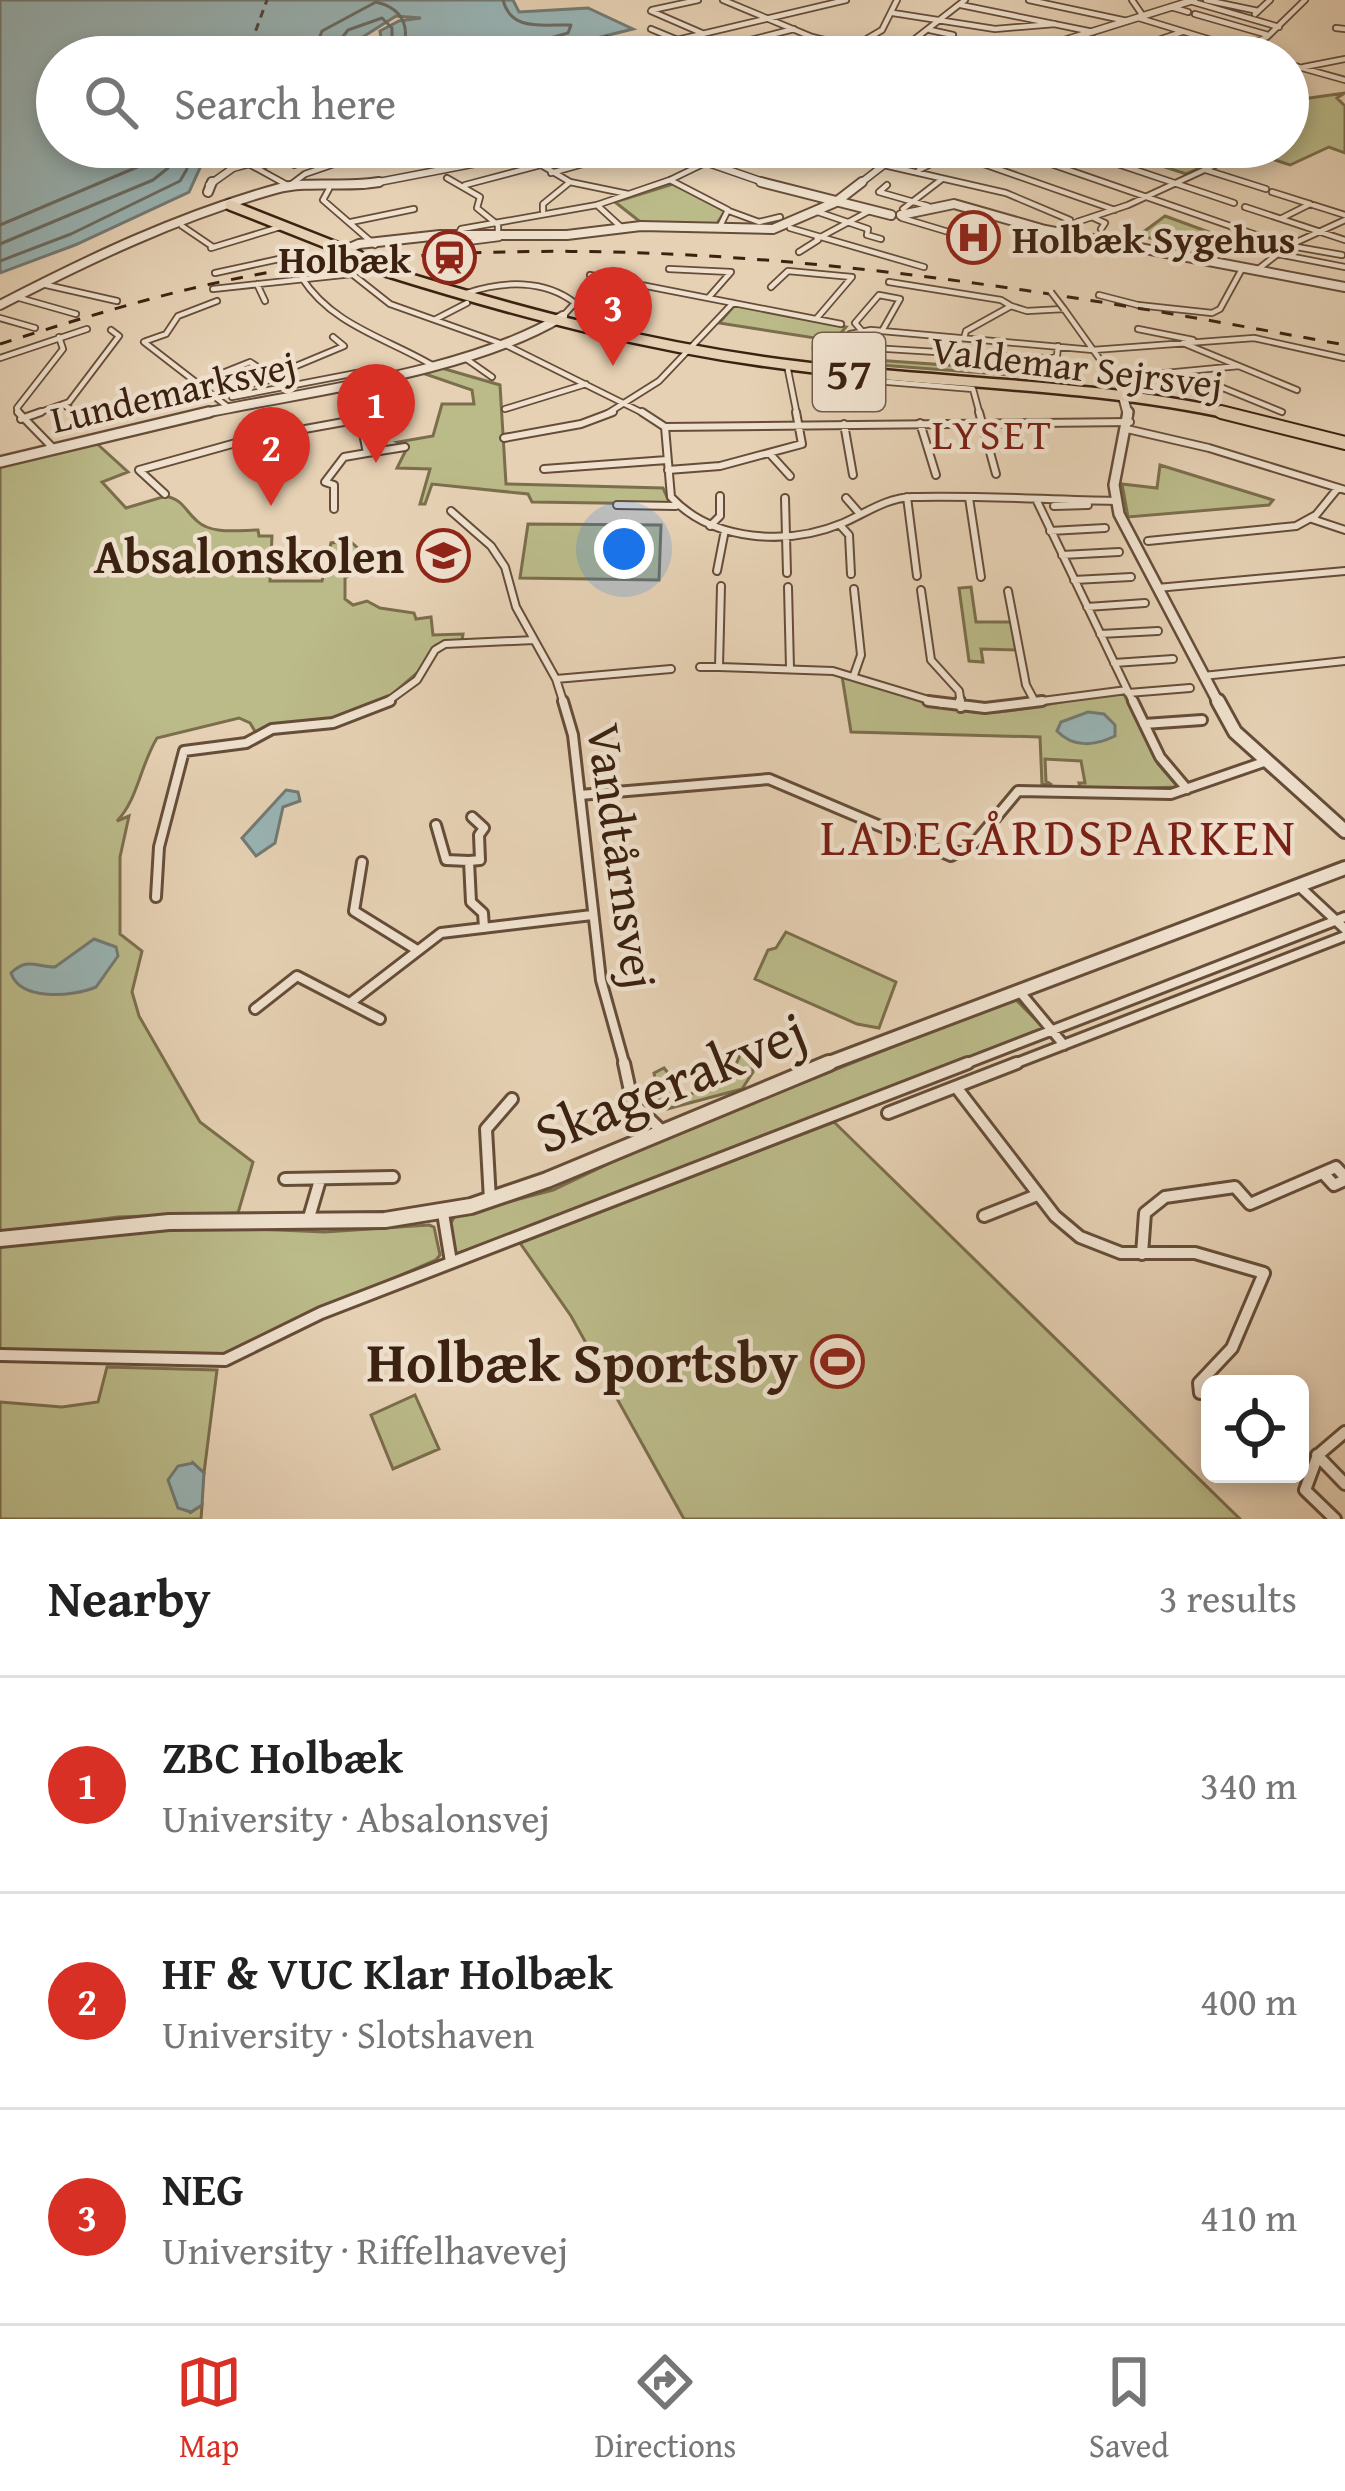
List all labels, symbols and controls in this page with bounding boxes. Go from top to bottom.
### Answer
search box [36,36,1309,168]
icon: search [78,69,144,135]
text: Search here [174,70,396,135]
hospital icon: Holbæk Sygehus [945,210,1001,266]
place label: Holbæk Sygehus [1012,210,1295,267]
place label: Holbæk [279,230,412,287]
station icon: Holbæk [422,230,478,286]
pin: 3 [574,267,652,366]
street label: Valdemar Sejrsvej [928,320,1226,412]
road number: 57 [813,333,885,411]
street label: Lundemarksvej [45,335,301,447]
pin: 1 [337,364,415,463]
district label: LYSET [932,403,1054,464]
pin: 2 [232,407,310,506]
your location [594,519,654,579]
place label: Absalonskolen [94,520,404,591]
school or university icon: Absalonskolen [415,527,471,583]
street label: Vandtårnsvej [569,719,677,993]
district label: LADEGÅRDSPARKEN [820,799,1298,874]
street label: Skagerakvej [521,988,819,1174]
place label: Holbæk Sportsby [366,1319,798,1403]
sports icon: Holbæk Sportsby [809,1333,865,1389]
map controls [1201,1375,1309,1483]
button: locate [1201,1375,1309,1483]
text: Nearby [48,1560,211,1635]
text: 3 results [1159,1569,1297,1626]
text: ZBC Holbæk [162,1724,403,1789]
text: 1 [77,1756,97,1813]
text: 340 m [1200,1756,1297,1813]
text: University · Absalonsvej [162,1789,550,1846]
text: HF & VUC Klar Holbæk [162,1940,613,2005]
text: 2 [77,1972,97,2029]
text: 400 m [1200,1972,1297,2029]
text: University · Slotshaven [162,2005,534,2062]
text: NEG [162,2156,244,2221]
text: 3 [77,2188,97,2245]
text: 410 m [1200,2188,1297,2245]
text: University · Riffelhavevej [162,2221,568,2278]
tab: Map [176,2349,242,2469]
tab: Directions [595,2349,736,2469]
tab: Saved [1089,2349,1169,2469]

